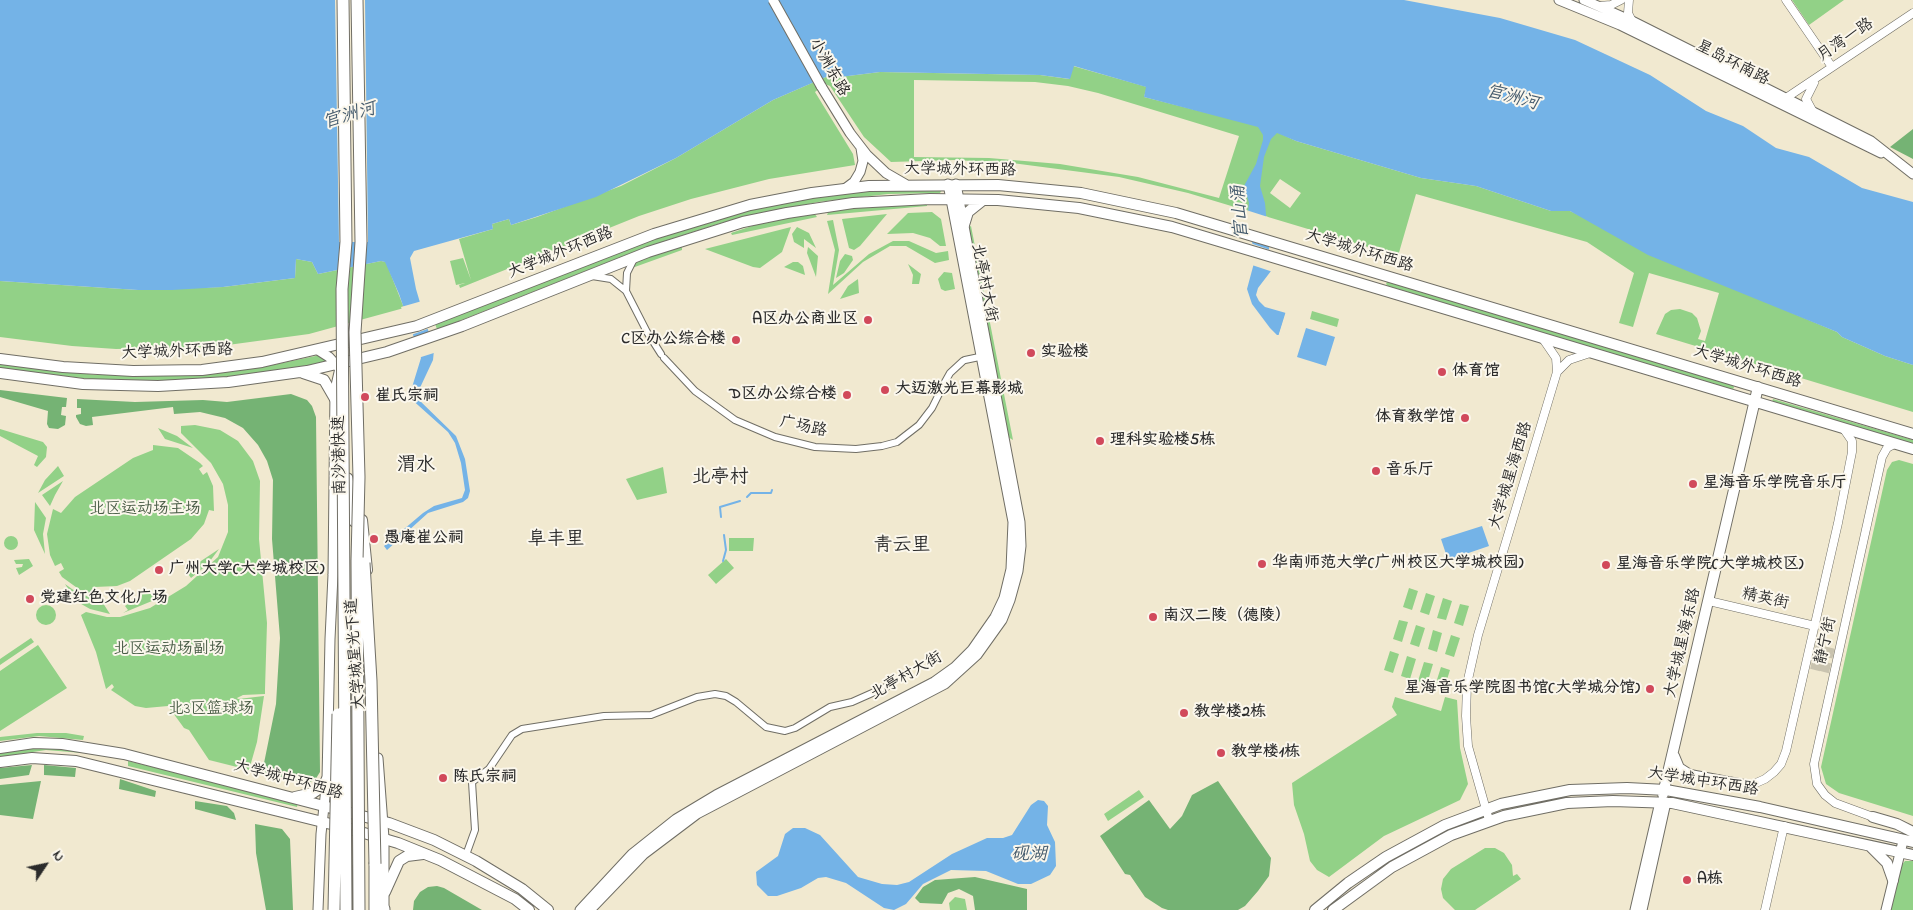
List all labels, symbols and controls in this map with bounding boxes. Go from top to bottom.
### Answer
street label: 月湾一路 [1814,15,1878,67]
street label: 小洲东路 [804,35,852,101]
street label: 星岛环南路 [1692,37,1772,91]
water label: 官洲河 [1483,82,1541,116]
water label: 官洲河 [321,99,379,135]
street label: 大学城外环西路 [904,160,1016,182]
water label: 官山涌 [1229,184,1255,240]
street label: 大学城外环西路 [505,224,617,284]
street label: 大学城外环西路 [1303,226,1415,278]
street label: 北亭村大街 [966,242,1000,324]
place label: A区办公商业区 [752,310,858,330]
marker: A区办公商业区 [862,314,874,326]
place label: C区办公综合楼 [621,330,726,350]
marker: C区办公综合楼 [730,334,742,346]
street label: 大学城外环西路 [121,341,233,365]
street label: 大学城外环西路 [1691,342,1803,394]
place label: 实验楼 [1041,343,1089,363]
marker: 实验楼 [1025,347,1037,359]
place label: 体育馆 [1452,362,1500,382]
marker: 体育馆 [1436,366,1448,378]
place label: 大迈激光巨幕影城 [895,380,1023,400]
marker: 大迈激光巨幕影城 [879,384,891,396]
place label: D区办公综合楼 [729,385,837,405]
place label: 崔氏宗祠 [375,387,439,407]
marker: D区办公综合楼 [841,389,853,401]
marker: 崔氏宗祠 [359,391,371,403]
place label: 体育教学馆 [1375,408,1455,428]
marker: 体育教学馆 [1459,412,1471,424]
street label: 广场路 [778,414,828,442]
street label: 南沙港快速 [331,415,351,495]
street label: 大学城星海西路 [1486,420,1538,532]
place label: 理科实验楼5栋 [1110,431,1215,451]
marker: 理科实验楼5栋 [1094,435,1106,447]
district label: 渭水 [397,456,435,478]
place label: 音乐厅 [1386,461,1434,481]
marker: 音乐厅 [1370,465,1382,477]
district label: 北亭村 [692,468,748,490]
place label: 星海音乐学院音乐厅 [1703,474,1847,494]
marker: 星海音乐学院音乐厅 [1687,478,1699,490]
park label: 北区运动场主场 [89,500,201,520]
place label: 愚庵崔公祠 [384,529,464,549]
district label: 阜丰里 [528,530,584,552]
marker: 愚庵崔公祠 [368,533,380,545]
district label: 青云里 [874,536,930,558]
place label: 华南师范大学(广州校区大学城校园) [1272,554,1523,574]
place label: 星海音乐学院(大学城校区) [1616,555,1803,575]
marker: 华南师范大学(广州校区大学城校园) [1256,558,1268,570]
marker: 星海音乐学院(大学城校区) [1600,559,1612,571]
place label: 广州大学(大学城校区) [169,560,324,580]
marker: 广州大学(大学城校区) [153,564,165,576]
street label: 精英街 [1739,585,1791,615]
street label: 大学城星海东路 [1662,586,1706,700]
place label: 党建红色文化广场 [40,589,168,609]
marker: 党建红色文化广场 [24,593,36,605]
street label: 大学城星光下道 [344,597,370,711]
place label: 南汉二陵（德陵） [1163,607,1291,627]
marker: 南汉二陵（德陵） [1147,611,1159,623]
street label: 静宁街 [1812,615,1842,667]
park label: 北区运动场副场 [113,640,225,660]
street label: 北亭村大街 [868,649,946,705]
place label: 星海音乐学院图书馆(大学城分馆) [1405,679,1640,699]
marker: 星海音乐学院图书馆(大学城分馆) [1644,683,1656,695]
park label: 北3区篮球场 [168,700,254,720]
place label: 教学楼2栋 [1194,703,1266,723]
marker: 教学楼2栋 [1178,707,1190,719]
place label: 教学楼1栋 [1231,743,1300,763]
marker: 教学楼1栋 [1215,747,1227,759]
street label: 大学城中环西路 [231,757,345,805]
street label: 大学城中环西路 [1646,765,1760,801]
place label: 陈氏宗祠 [453,768,517,788]
marker: 陈氏宗祠 [437,772,449,784]
north arrow [20,840,70,890]
water label: 砚湖 [1011,845,1047,867]
text: N [46,847,69,866]
place label: A栋 [1697,870,1723,890]
marker: A栋 [1681,874,1693,886]

